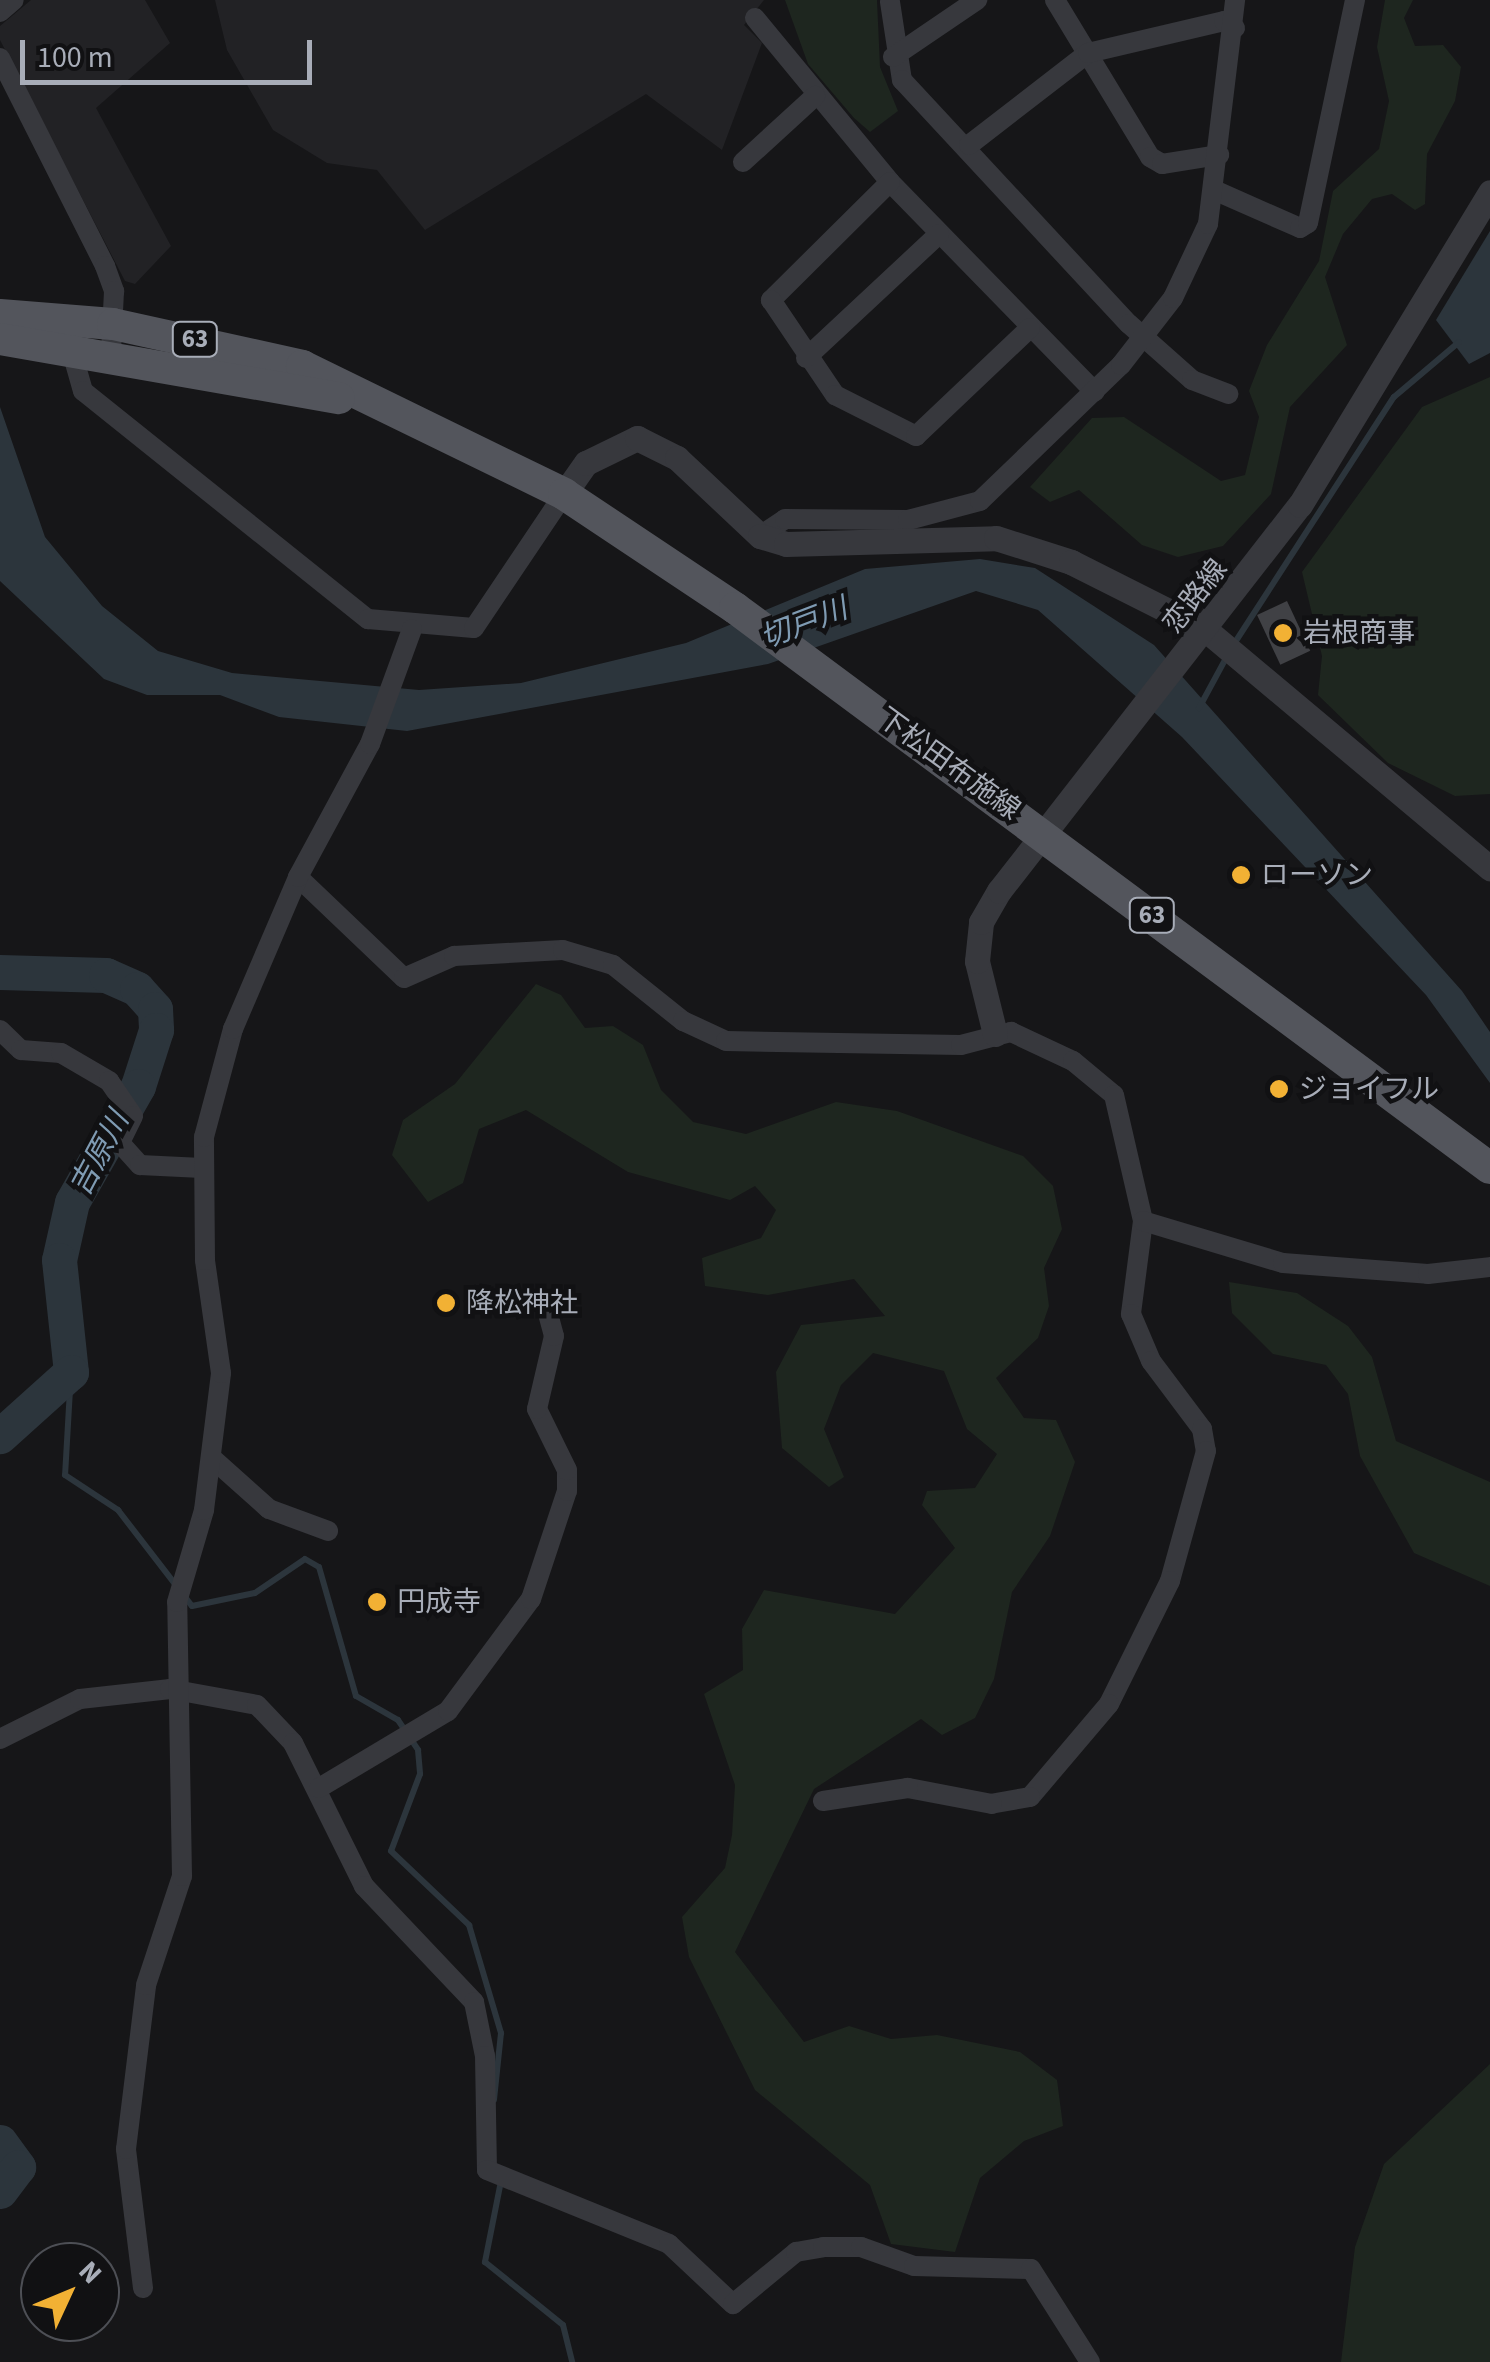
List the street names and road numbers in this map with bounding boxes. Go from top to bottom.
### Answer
road number: 63 [170,319,220,359]
street label: 恋路線 [1156,553,1234,639]
street label: 下松田布施線 [871,701,1027,827]
road number: 63 [1127,895,1177,935]

